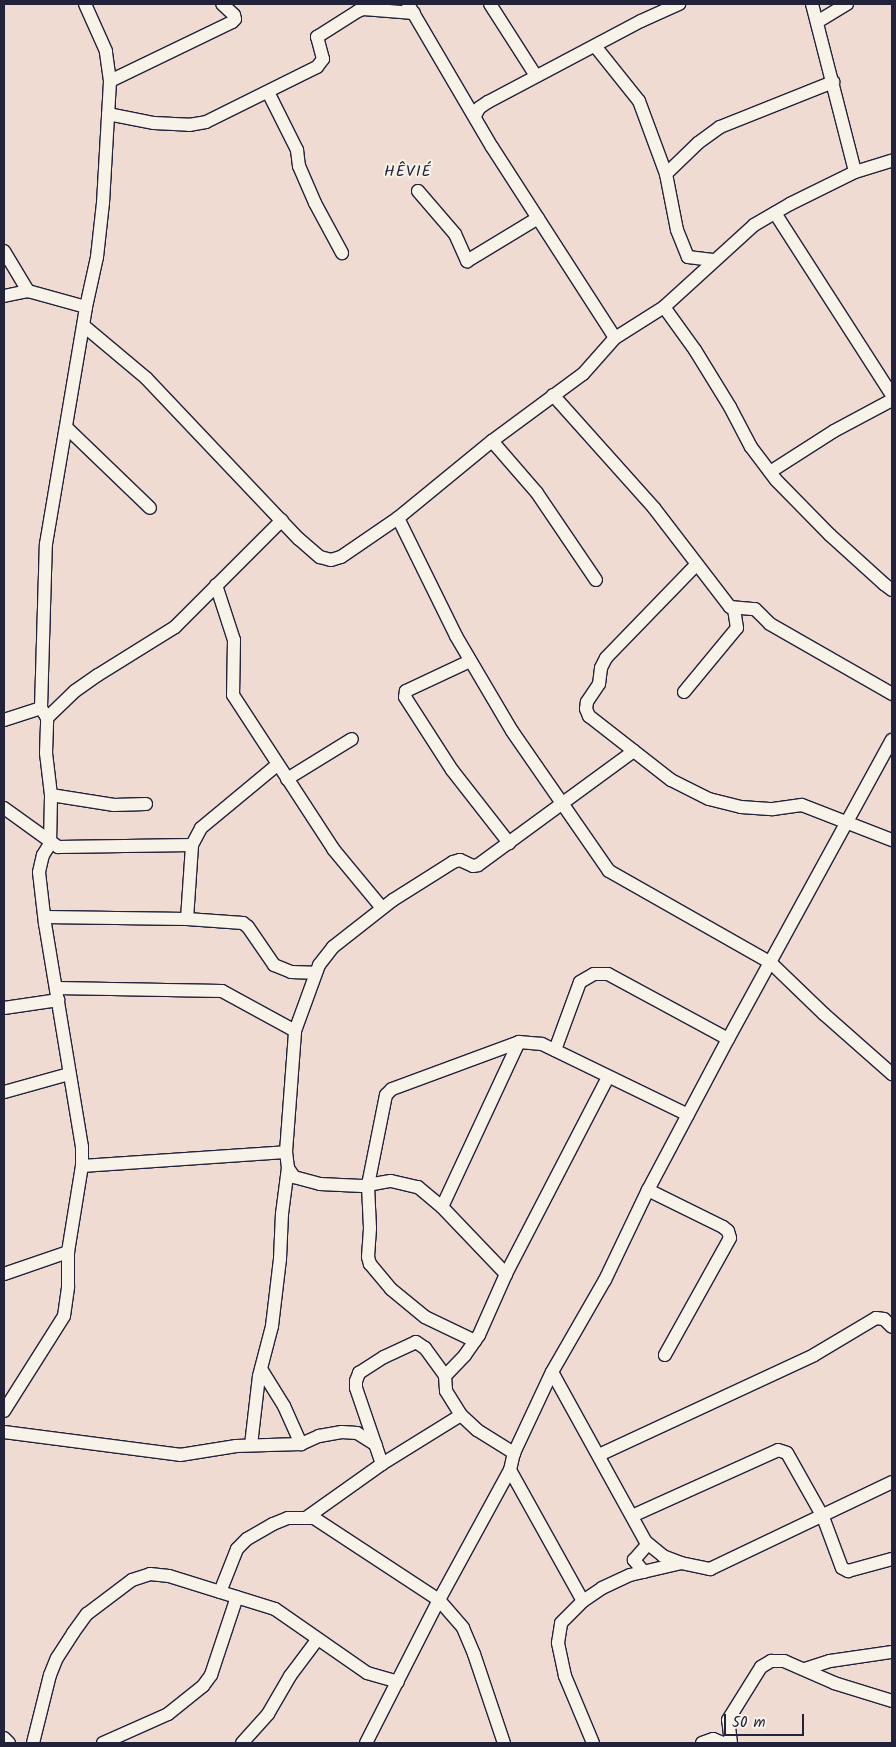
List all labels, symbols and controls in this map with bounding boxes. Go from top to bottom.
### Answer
district label: HÊVIÉ [383,162,433,182]
scale bar [726,1704,806,1736]
text: 50 m [732,1711,766,1735]

